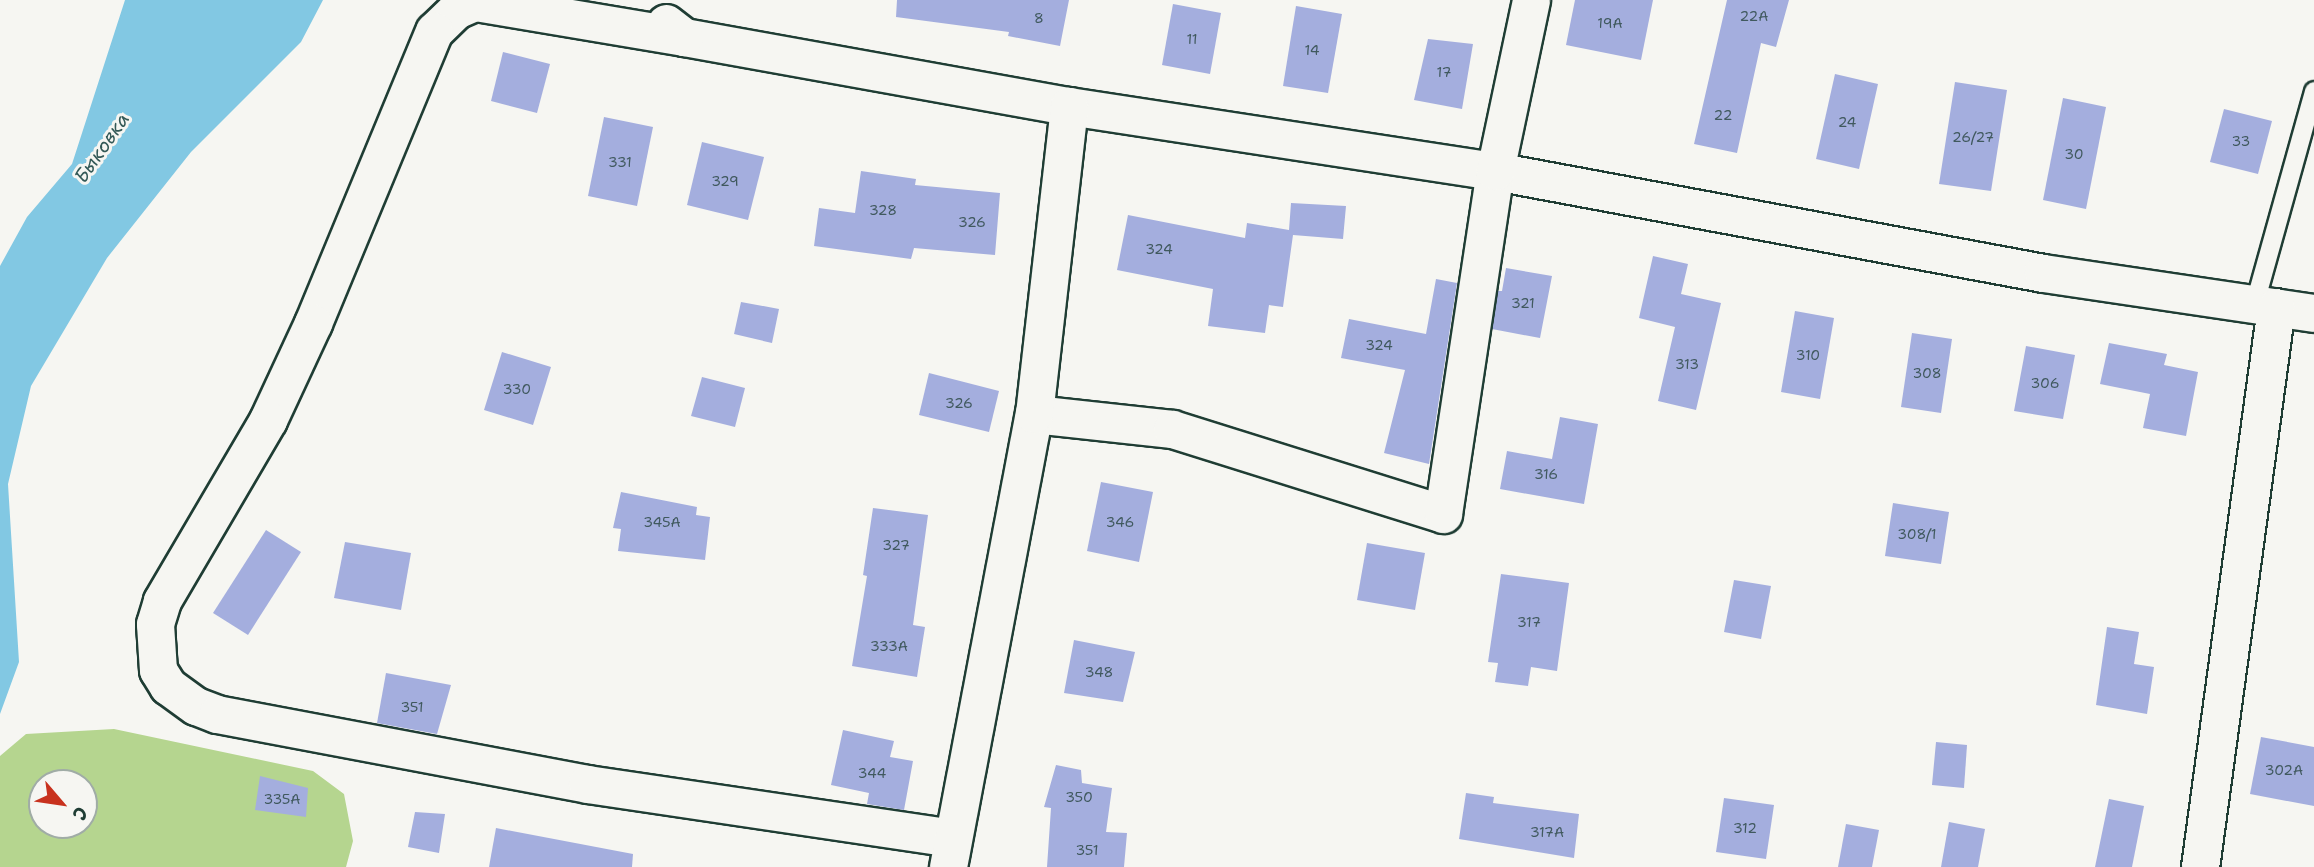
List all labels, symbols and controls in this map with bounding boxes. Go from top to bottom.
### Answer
house number: 22А [1739,8,1769,24]
house number: 8 [1034,10,1044,26]
house number: 19А [1597,15,1623,31]
house number: 11 [1186,31,1198,47]
house number: 14 [1304,42,1320,58]
house number: 17 [1437,64,1451,80]
house number: 22 [1714,107,1732,123]
water label: Быковка [70,109,134,187]
house number: 24 [1838,114,1856,130]
house number: 26/27 [1952,129,1994,145]
house number: 33 [2232,133,2250,149]
house number: 30 [2064,146,2084,162]
house number: 331 [608,154,632,170]
house number: 329 [711,173,739,189]
house number: 328 [869,202,897,218]
house number: 326 [958,214,986,230]
house number: 324 [1145,241,1173,257]
house number: 321 [1511,295,1535,311]
house number: 324 [1365,337,1393,353]
house number: 310 [1796,347,1820,363]
house number: 313 [1675,356,1699,372]
house number: 308 [1913,365,1941,381]
house number: 306 [2031,375,2059,391]
house number: 330 [503,381,531,397]
house number: 326 [945,395,973,411]
house number: 316 [1534,466,1558,482]
house number: 345А [643,514,681,530]
house number: 346 [1106,514,1134,530]
house number: 308/1 [1897,526,1937,542]
house number: 327 [882,537,910,553]
house number: 317 [1517,614,1541,630]
house number: 333А [870,638,908,654]
house number: 348 [1085,664,1113,680]
house number: 351 [400,699,424,715]
house number: 302А [2265,762,2303,778]
house number: 344 [858,765,886,781]
north arrow [28,769,98,839]
house number: 350 [1065,789,1093,805]
house number: 335А [263,791,301,807]
text: С [66,802,94,825]
house number: 312 [1733,820,1757,836]
house number: 317А [1530,824,1564,840]
house number: 351 [1075,842,1099,858]

